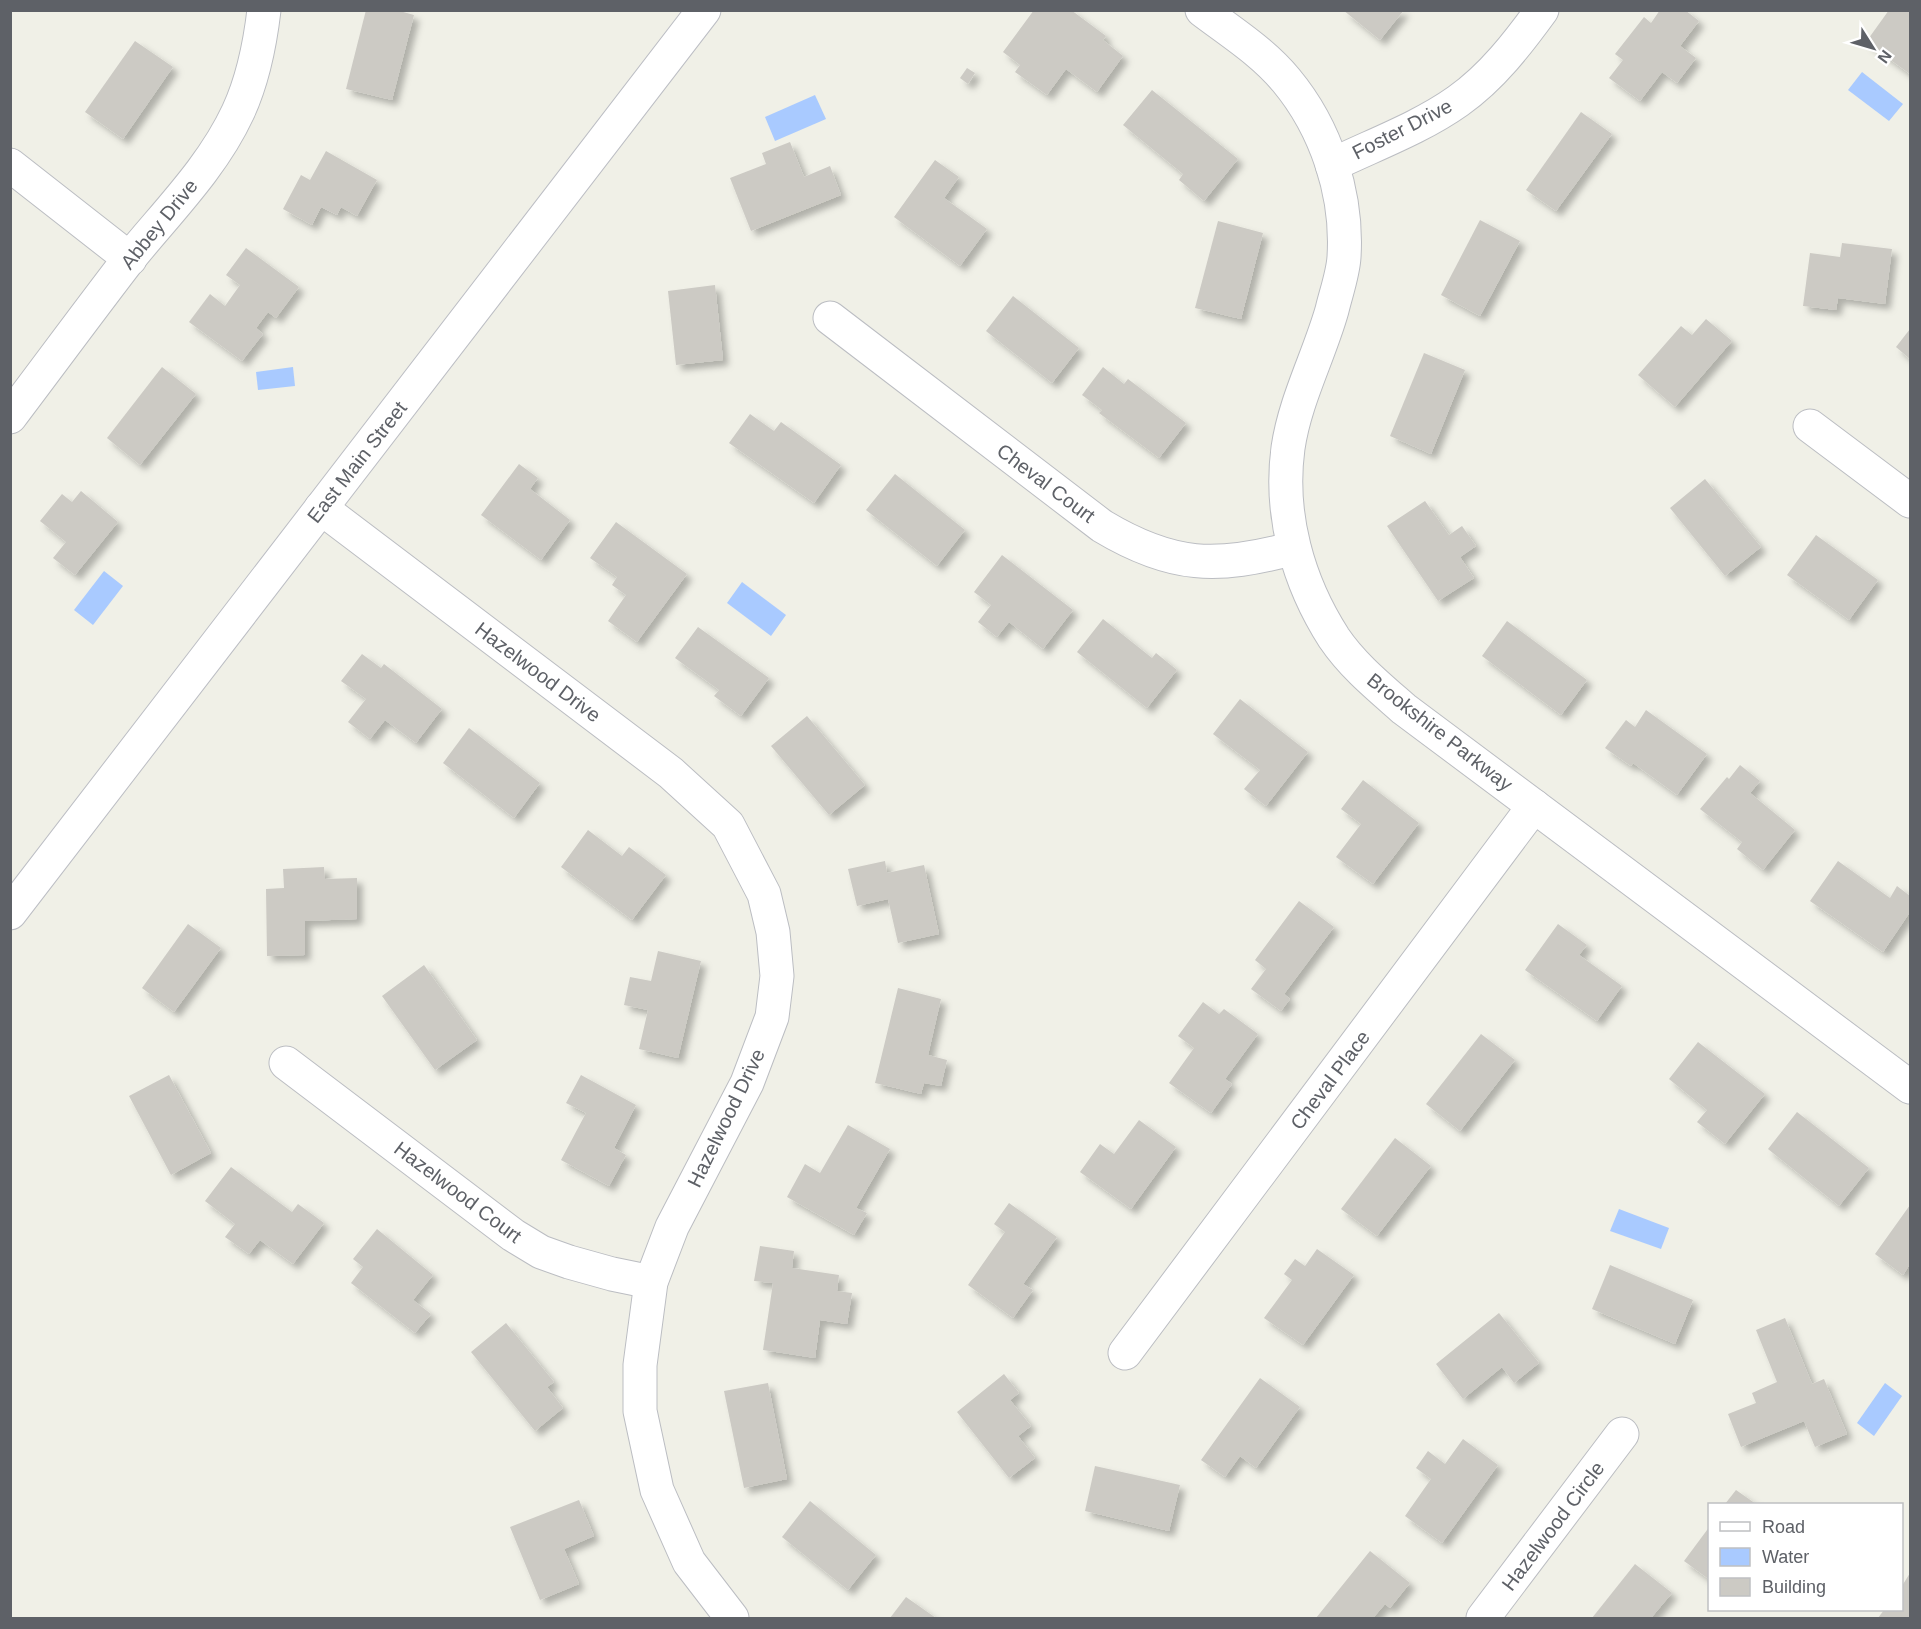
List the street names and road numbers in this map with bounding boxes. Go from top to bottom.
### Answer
street label: Foster Drive [1348,94,1456,164]
street label: Abbey Drive [116,175,202,273]
street label: East Main Street [303,397,411,527]
street label: Cheval Court [993,439,1100,527]
street label: Hazelwood Drive [471,618,605,726]
street label: Brookshire Parkway [1363,669,1517,795]
street label: Cheval Place [1286,1026,1374,1134]
street label: Hazelwood Drive [683,1045,769,1191]
street label: Hazelwood Court [390,1137,526,1247]
street label: Hazelwood Circle [1497,1457,1609,1595]

